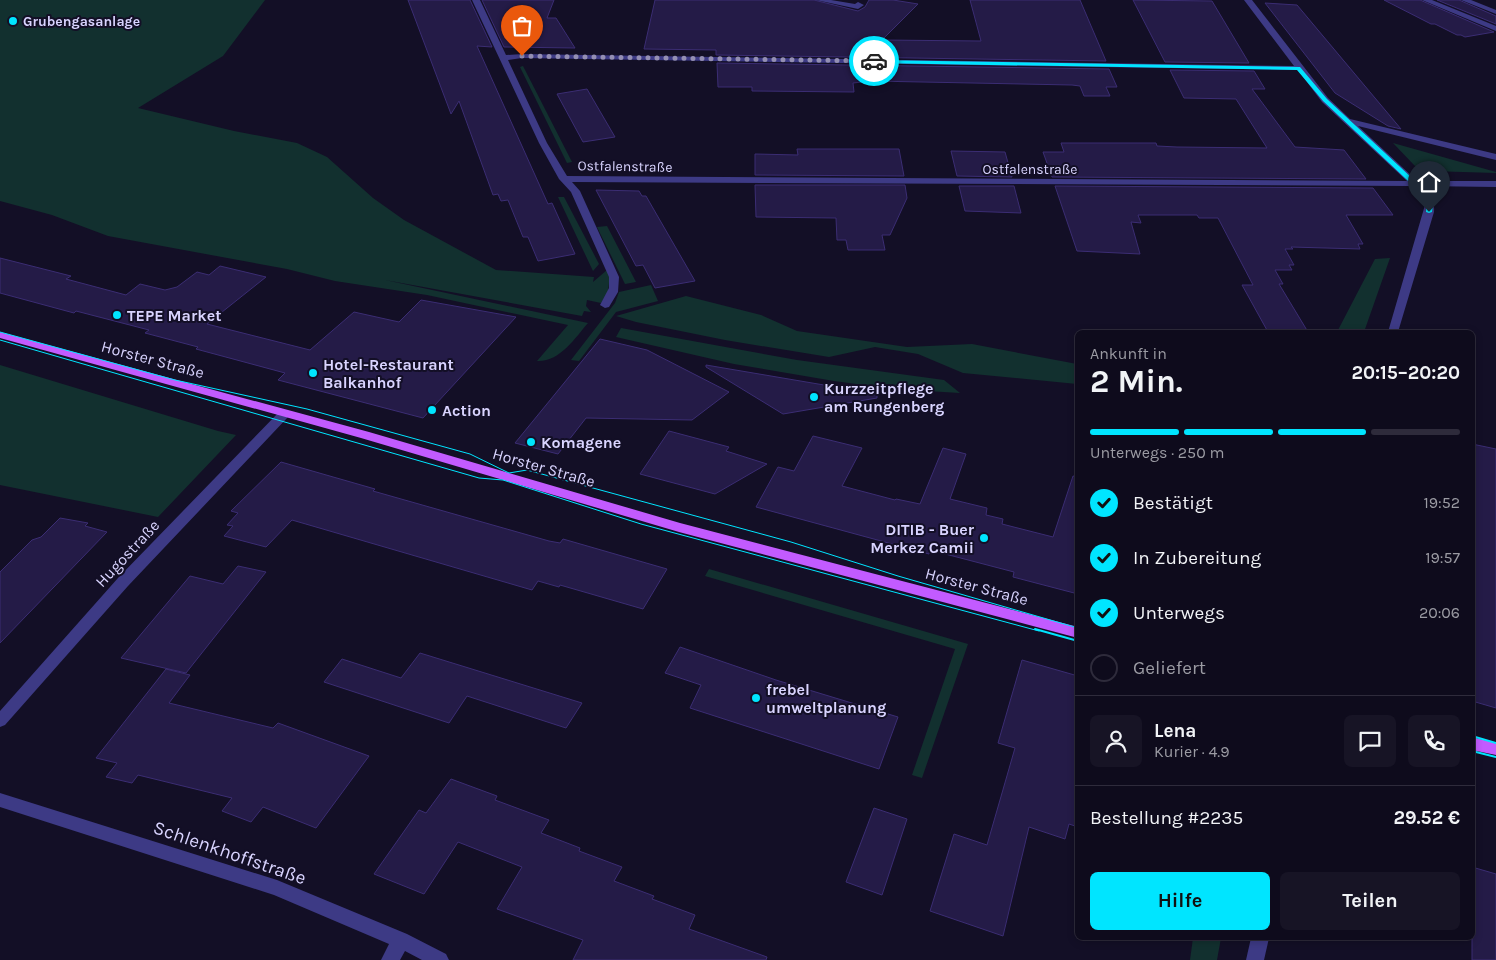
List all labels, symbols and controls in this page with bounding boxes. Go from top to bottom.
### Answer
pin [501,5,543,56]
icon: bag [508,12,536,40]
place label: Grubengasanlage [23,13,140,30]
marker: Grubengasanlage [7,15,19,27]
courier [849,36,899,86]
icon: car [860,47,888,75]
street label: Ostfalenstraße [577,157,673,176]
street label: Ostfalenstraße [983,161,1077,178]
pin [1408,161,1450,212]
icon: home [1415,168,1443,196]
place label: TEPE Market [127,306,222,325]
marker: TEPE Market [111,309,123,321]
street label: Horster Straße [99,337,206,382]
text: Ankunft in [1090,344,1167,363]
place label: Hotel-Restaurant Balkanhof [323,355,454,392]
text: 20:15–20:20 [1351,362,1460,384]
text: 2 Min. [1090,363,1183,400]
marker: Hotel-Restaurant Balkanhof [307,367,319,379]
place label: Kurzzeitpflege am Rungenberg [824,379,944,416]
marker: Kurzzeitpflege am Rungenberg [808,391,820,403]
place label: Action [442,401,491,420]
marker: Action [426,404,438,416]
place label: Komagene [541,433,621,452]
marker: Komagene [525,436,537,448]
text: Unterwegs · 250 m [1090,443,1224,462]
street label: Horster Straße [490,444,597,491]
icon: check [1090,489,1118,517]
text: Bestätigt [1133,492,1213,514]
text: 19:52 [1423,493,1460,512]
street label: Hugostraße [91,516,163,591]
place label: DITIB - Buer Merkez Camii [870,520,975,557]
marker: DITIB - Buer Merkez Camii [978,532,990,544]
icon: check [1090,544,1118,572]
text: In Zubereitung [1133,547,1261,569]
text: 19:57 [1425,548,1460,567]
street label: Horster Straße [923,564,1030,609]
icon: check [1090,599,1118,627]
text: Unterwegs [1133,602,1225,624]
text: 20:06 [1419,603,1460,622]
text: Geliefert [1133,657,1206,679]
place label: frebel umweltplanung [766,680,886,717]
marker: frebel umweltplanung [750,692,762,704]
button: person [1090,715,1142,767]
button: chat [1344,715,1396,767]
button: phone [1408,715,1460,767]
text: Lena [1154,720,1196,742]
text: Kurier · 4.9 [1154,742,1230,761]
text: Bestellung #2235 [1090,807,1243,829]
text: 29.52 € [1393,807,1460,829]
street label: Schlenkhoffstraße [150,816,309,889]
button: Hilfe [1090,872,1270,930]
button: Teilen [1280,872,1460,930]

